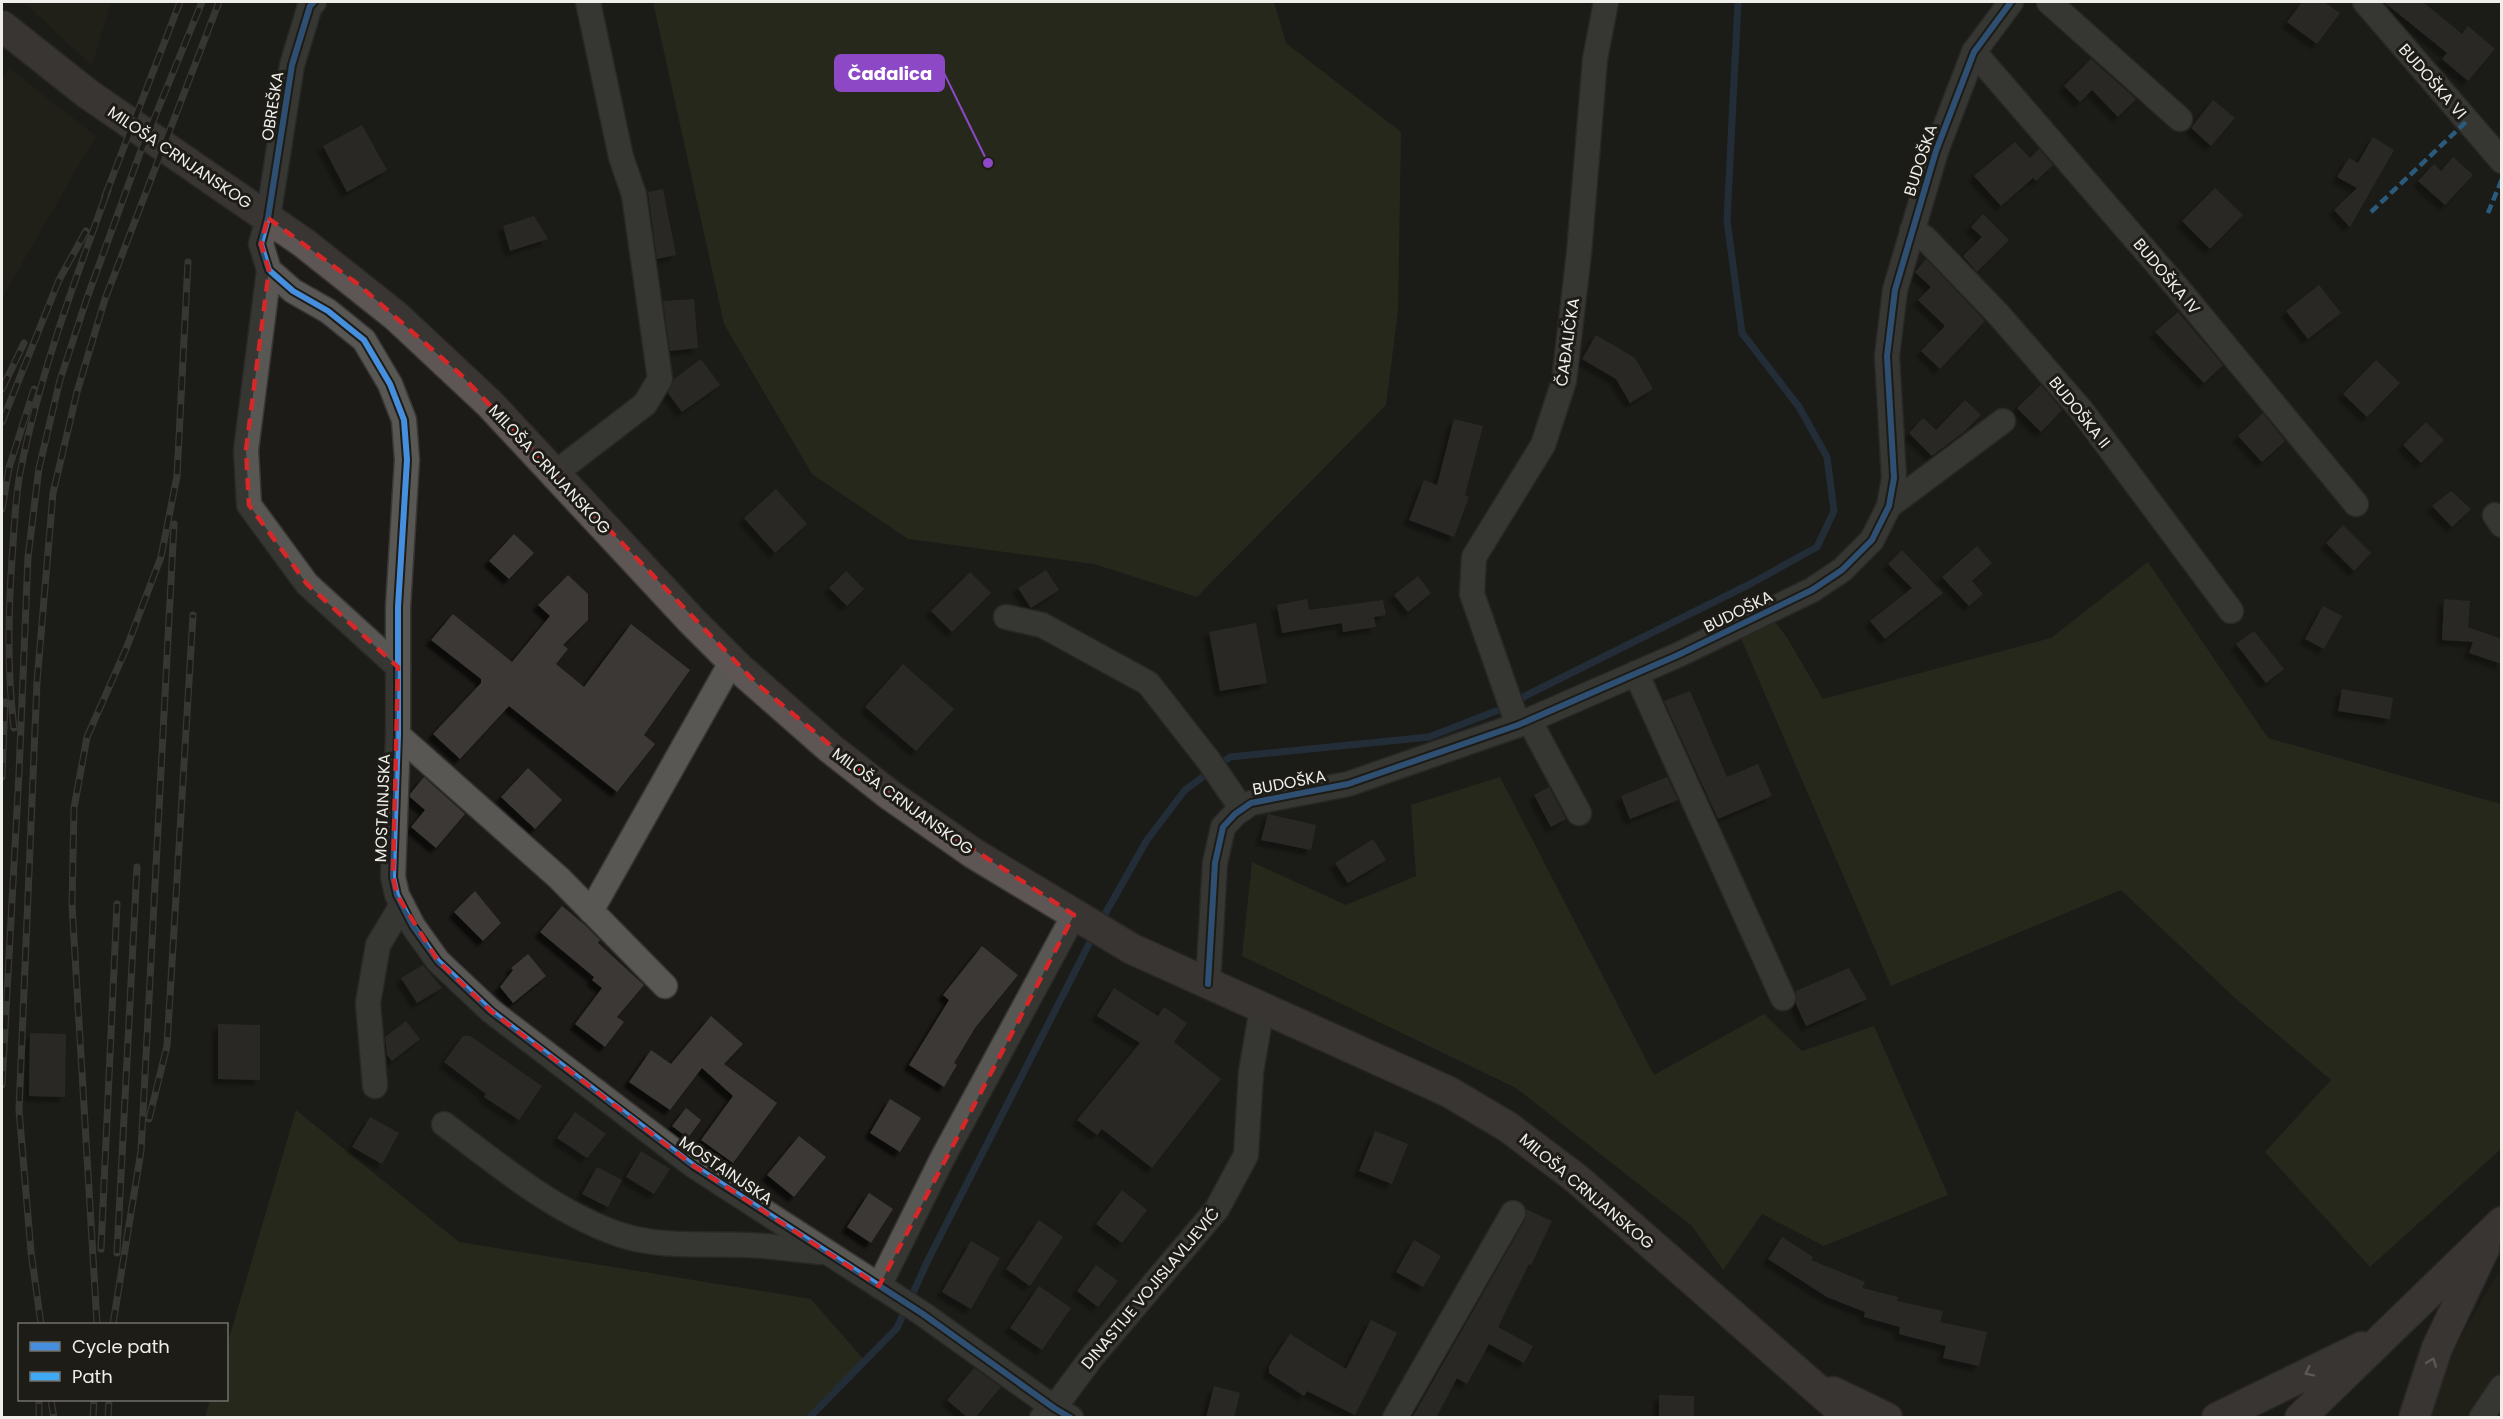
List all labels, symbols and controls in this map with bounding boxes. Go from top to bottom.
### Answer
street label: BUDOŠKA VI [2393,39,2472,124]
callout: Čađalica [835,55,944,91]
text: Čađalica [848,61,932,86]
street label: OBREŠKA [256,69,289,142]
street label: MILOŠA CRNJANSKOG [103,100,256,214]
street label: BUDOŠKA [1898,121,1943,199]
street label: BUDOŠKA IV [2128,233,2206,320]
street label: ČAĐALIČKA [1550,296,1585,388]
street label: BUDOŠKA II [2043,372,2116,453]
street label: MILOŠA CRNJANSKOG [483,400,616,539]
street label: BUDOŠKA [1700,585,1777,638]
street label: MILOŠA CRNJANSKOG [827,742,978,861]
street label: MOSTAINJSKA [369,753,396,863]
street label: BUDOŠKA [1250,764,1328,801]
street label: MILOŠA CRNJANSKOG [1514,1128,1659,1255]
street label: MOSTAINJSKA [674,1131,777,1210]
street label: DINASTIJE VOJISLAVLJEVIĆ [1076,1203,1225,1374]
legend [18,1323,228,1401]
text: Cycle path [72,1334,170,1359]
one-way arrow [2425,1357,2438,1368]
text: Path [72,1364,113,1389]
one-way arrow [2305,1365,2315,1376]

